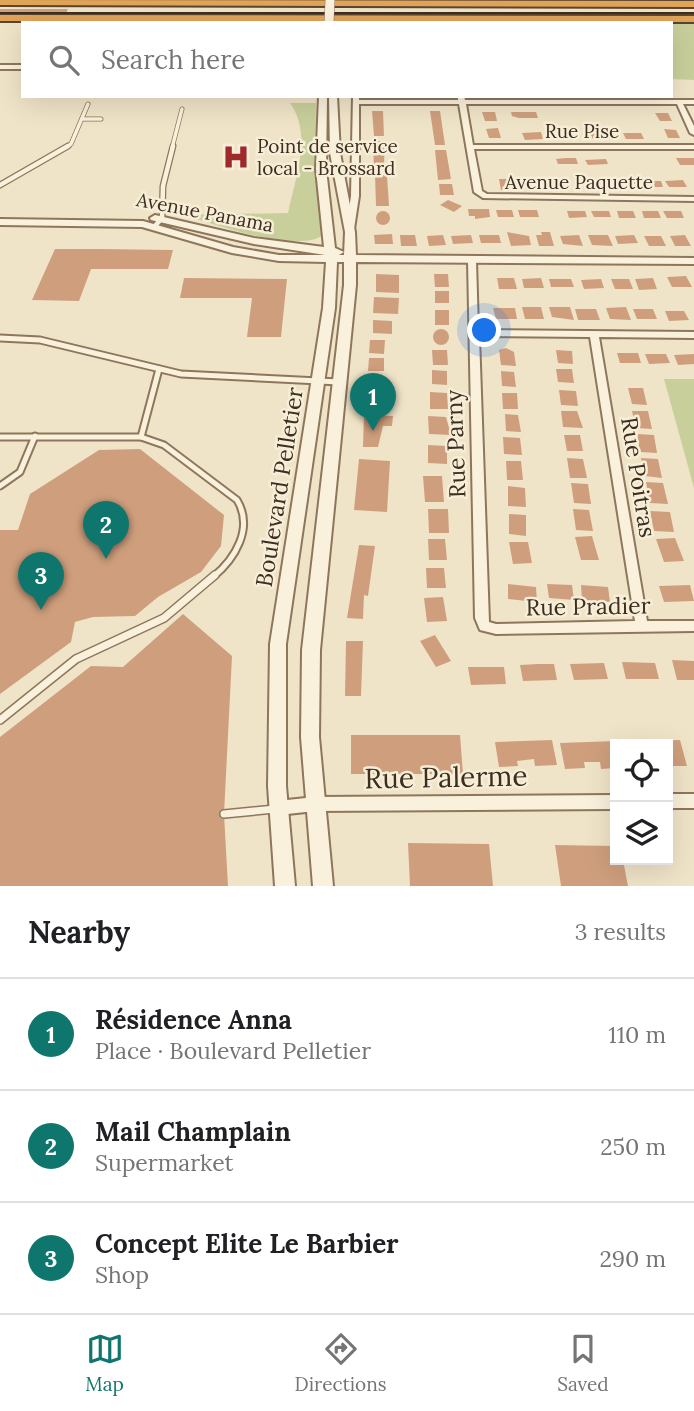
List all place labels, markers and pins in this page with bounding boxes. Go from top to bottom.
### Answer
place label: Point de service local - Brossard [257,134,398,180]
hospital icon: Point de service local - Brossard [221,142,251,172]
pin: 1 [350,373,396,431]
pin: 2 [83,501,129,559]
pin: 3 [18,552,64,610]

